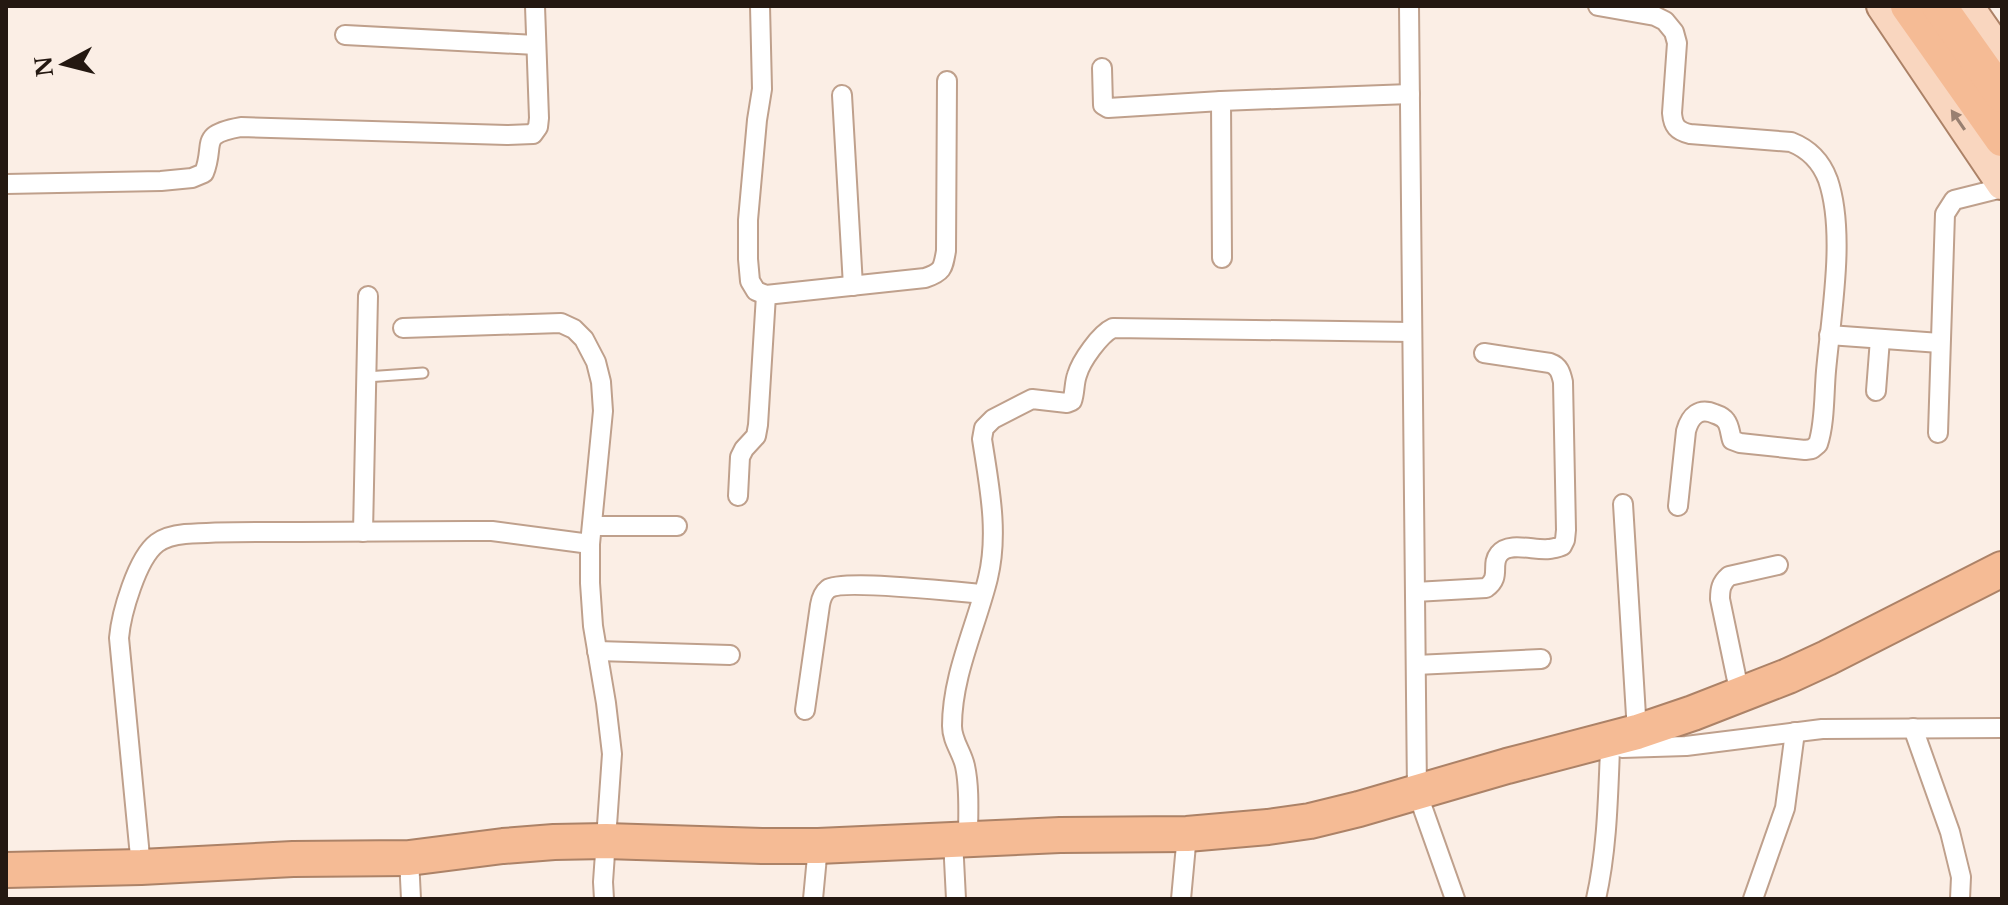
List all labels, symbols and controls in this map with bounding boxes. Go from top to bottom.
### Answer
north arrow [24,24,104,104]
text: N [30,54,59,78]
one-way arrow [1951,109,1966,130]

